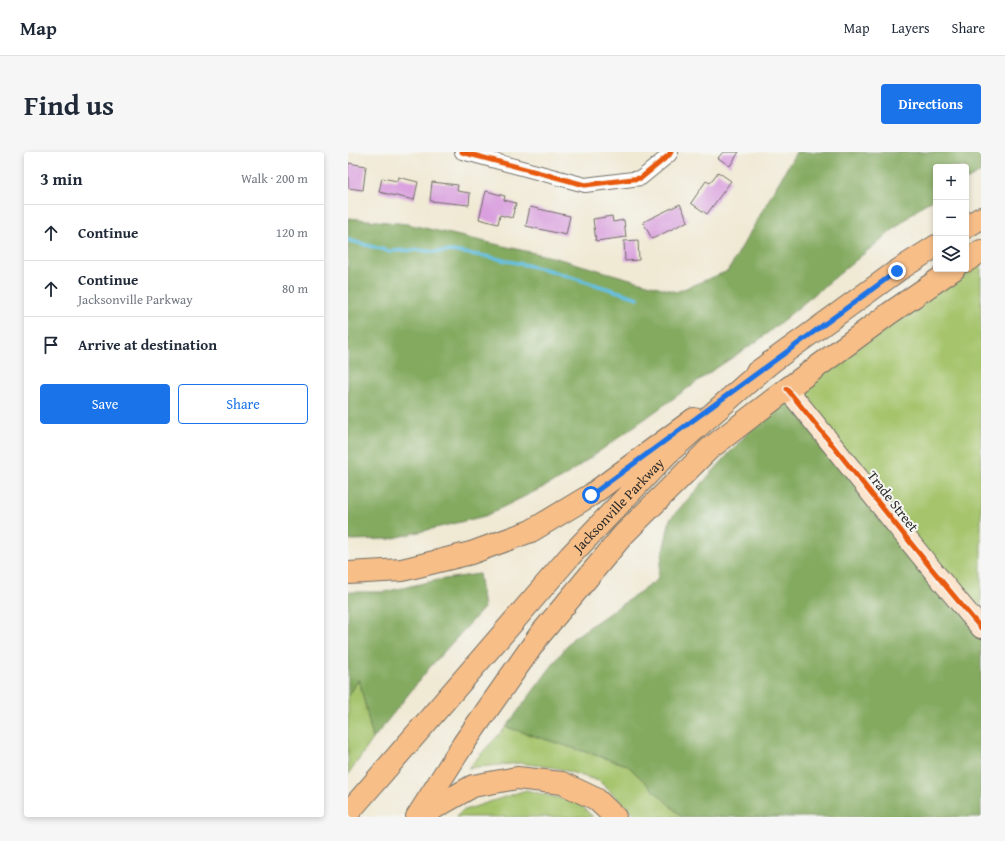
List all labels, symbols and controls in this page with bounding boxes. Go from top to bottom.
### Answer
text: Map [20,14,57,42]
text: Map [844,18,870,38]
text: Layers [892,18,930,38]
text: Share [952,18,985,38]
text: Find us [24,84,114,125]
button: Directions [881,84,981,124]
map controls [933,164,969,272]
button: + [933,164,969,200]
text: 3 min [40,166,82,191]
text: Walk · 200 m [241,169,308,188]
button: − [933,200,969,236]
icon: ahead [40,222,62,244]
text: Continue [78,222,139,243]
text: 120 m [276,223,308,242]
button: layers [933,236,969,272]
route end [888,262,906,280]
text: Continue [78,269,139,290]
icon: ahead [40,278,62,300]
text: 80 m [282,279,308,298]
text: Jacksonville Parkway [78,290,193,309]
icon: arrive [40,334,62,356]
text: Arrive at destination [78,334,217,355]
button: Save [40,384,170,424]
button: Share [178,384,308,424]
street label: Jacksonville Parkway [567,453,668,558]
street label: Trade Street [863,466,923,536]
route start [582,486,600,504]

